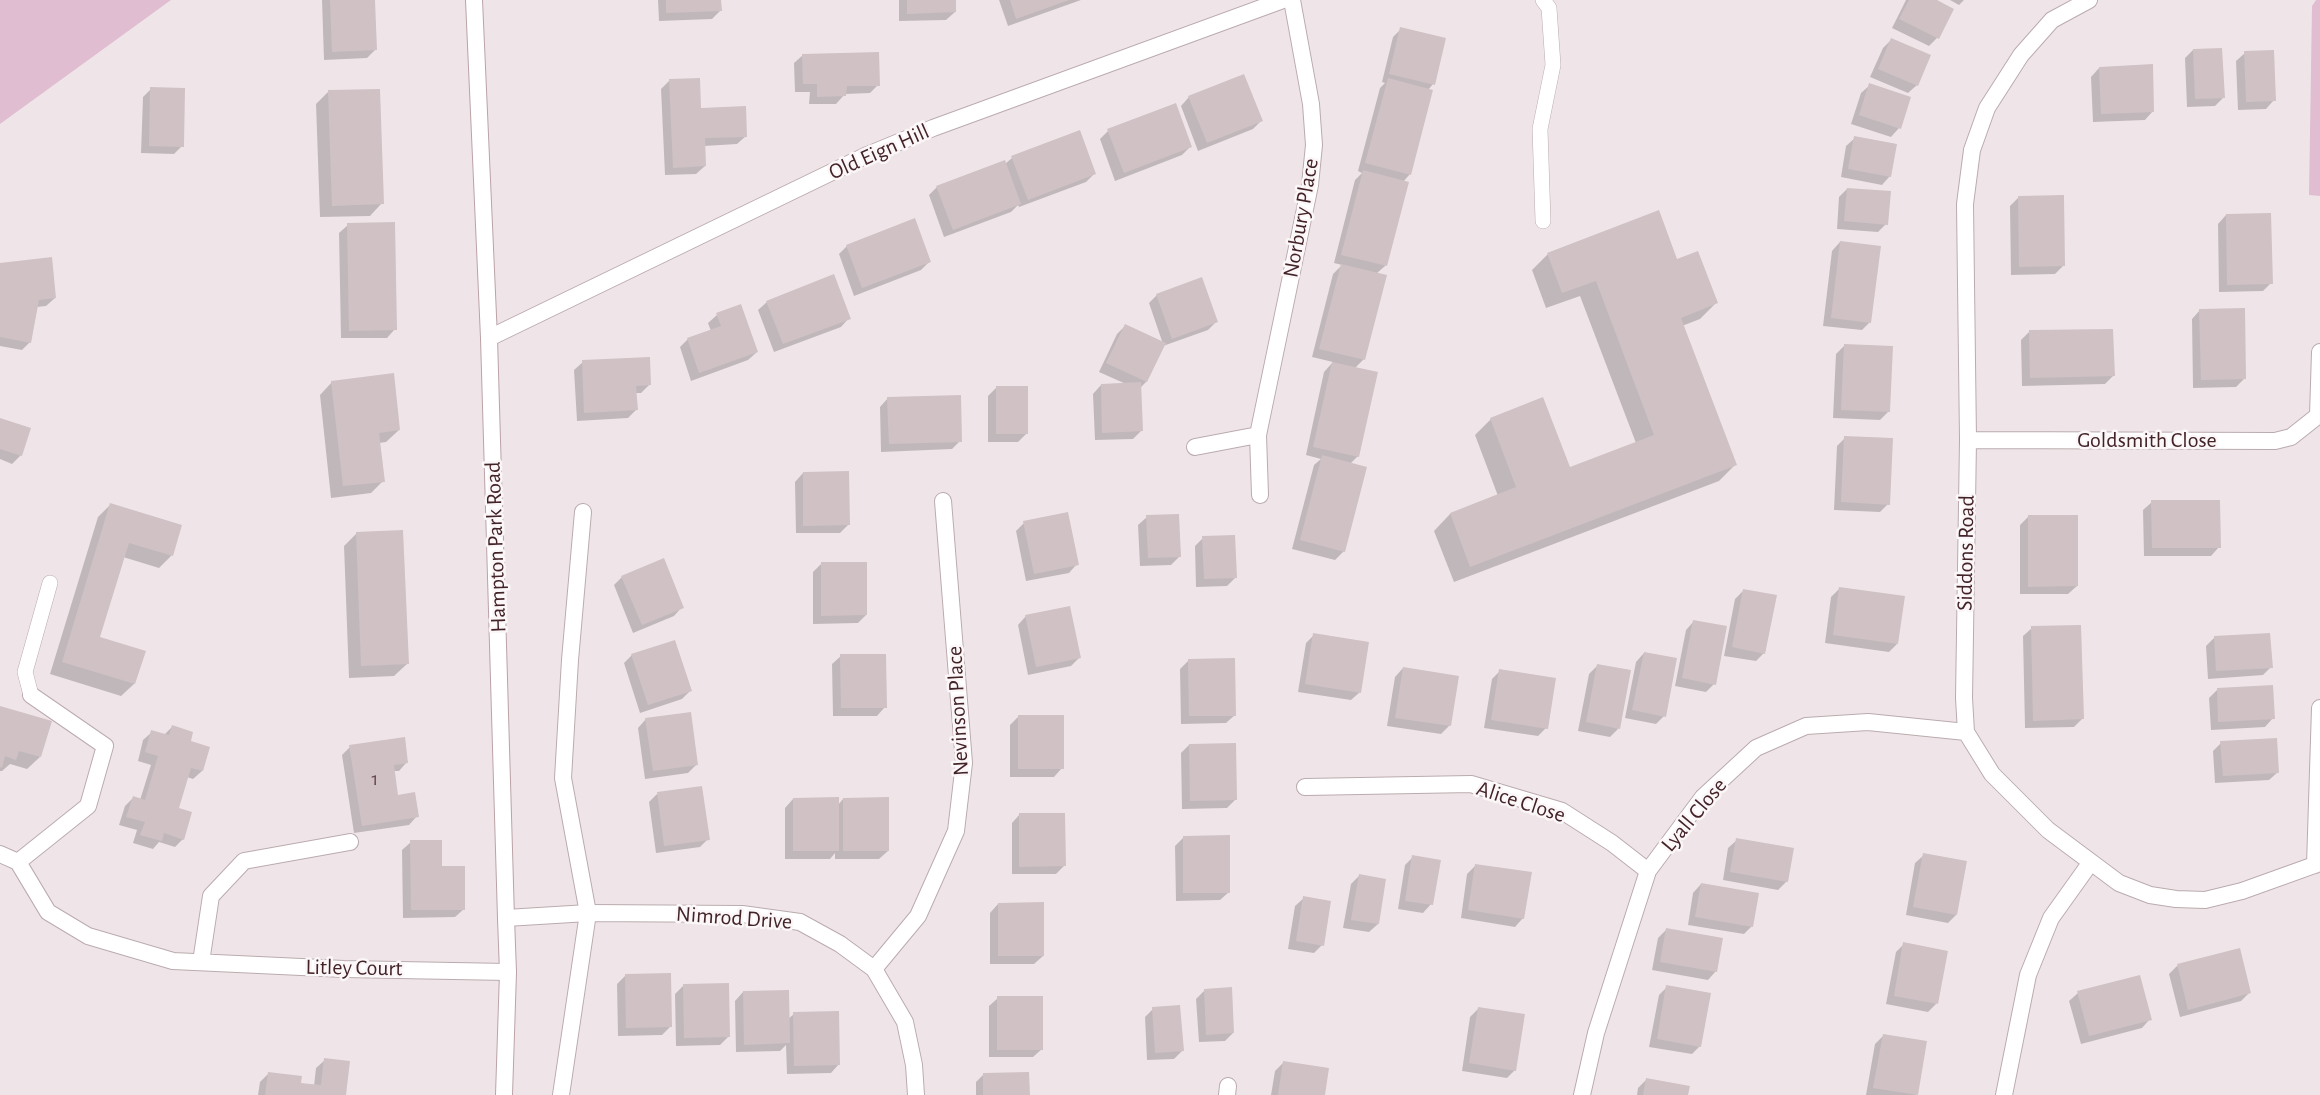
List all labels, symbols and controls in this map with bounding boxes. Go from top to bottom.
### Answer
street label: Old Eign Hill [825,118,933,186]
street label: Norbury Place [1278,156,1324,280]
street label: Goldsmith Close [2077,427,2217,453]
street label: Hampton Park Road [480,461,512,633]
street label: Siddons Road [1952,495,1980,611]
street label: Nevinson Place [941,645,975,777]
house number: 1 [372,767,378,791]
street label: Lyall Close [1656,773,1732,857]
street label: Alice Close [1473,775,1569,829]
street label: Nimrod Drive [675,901,793,935]
street label: Litley Court [305,954,403,982]

